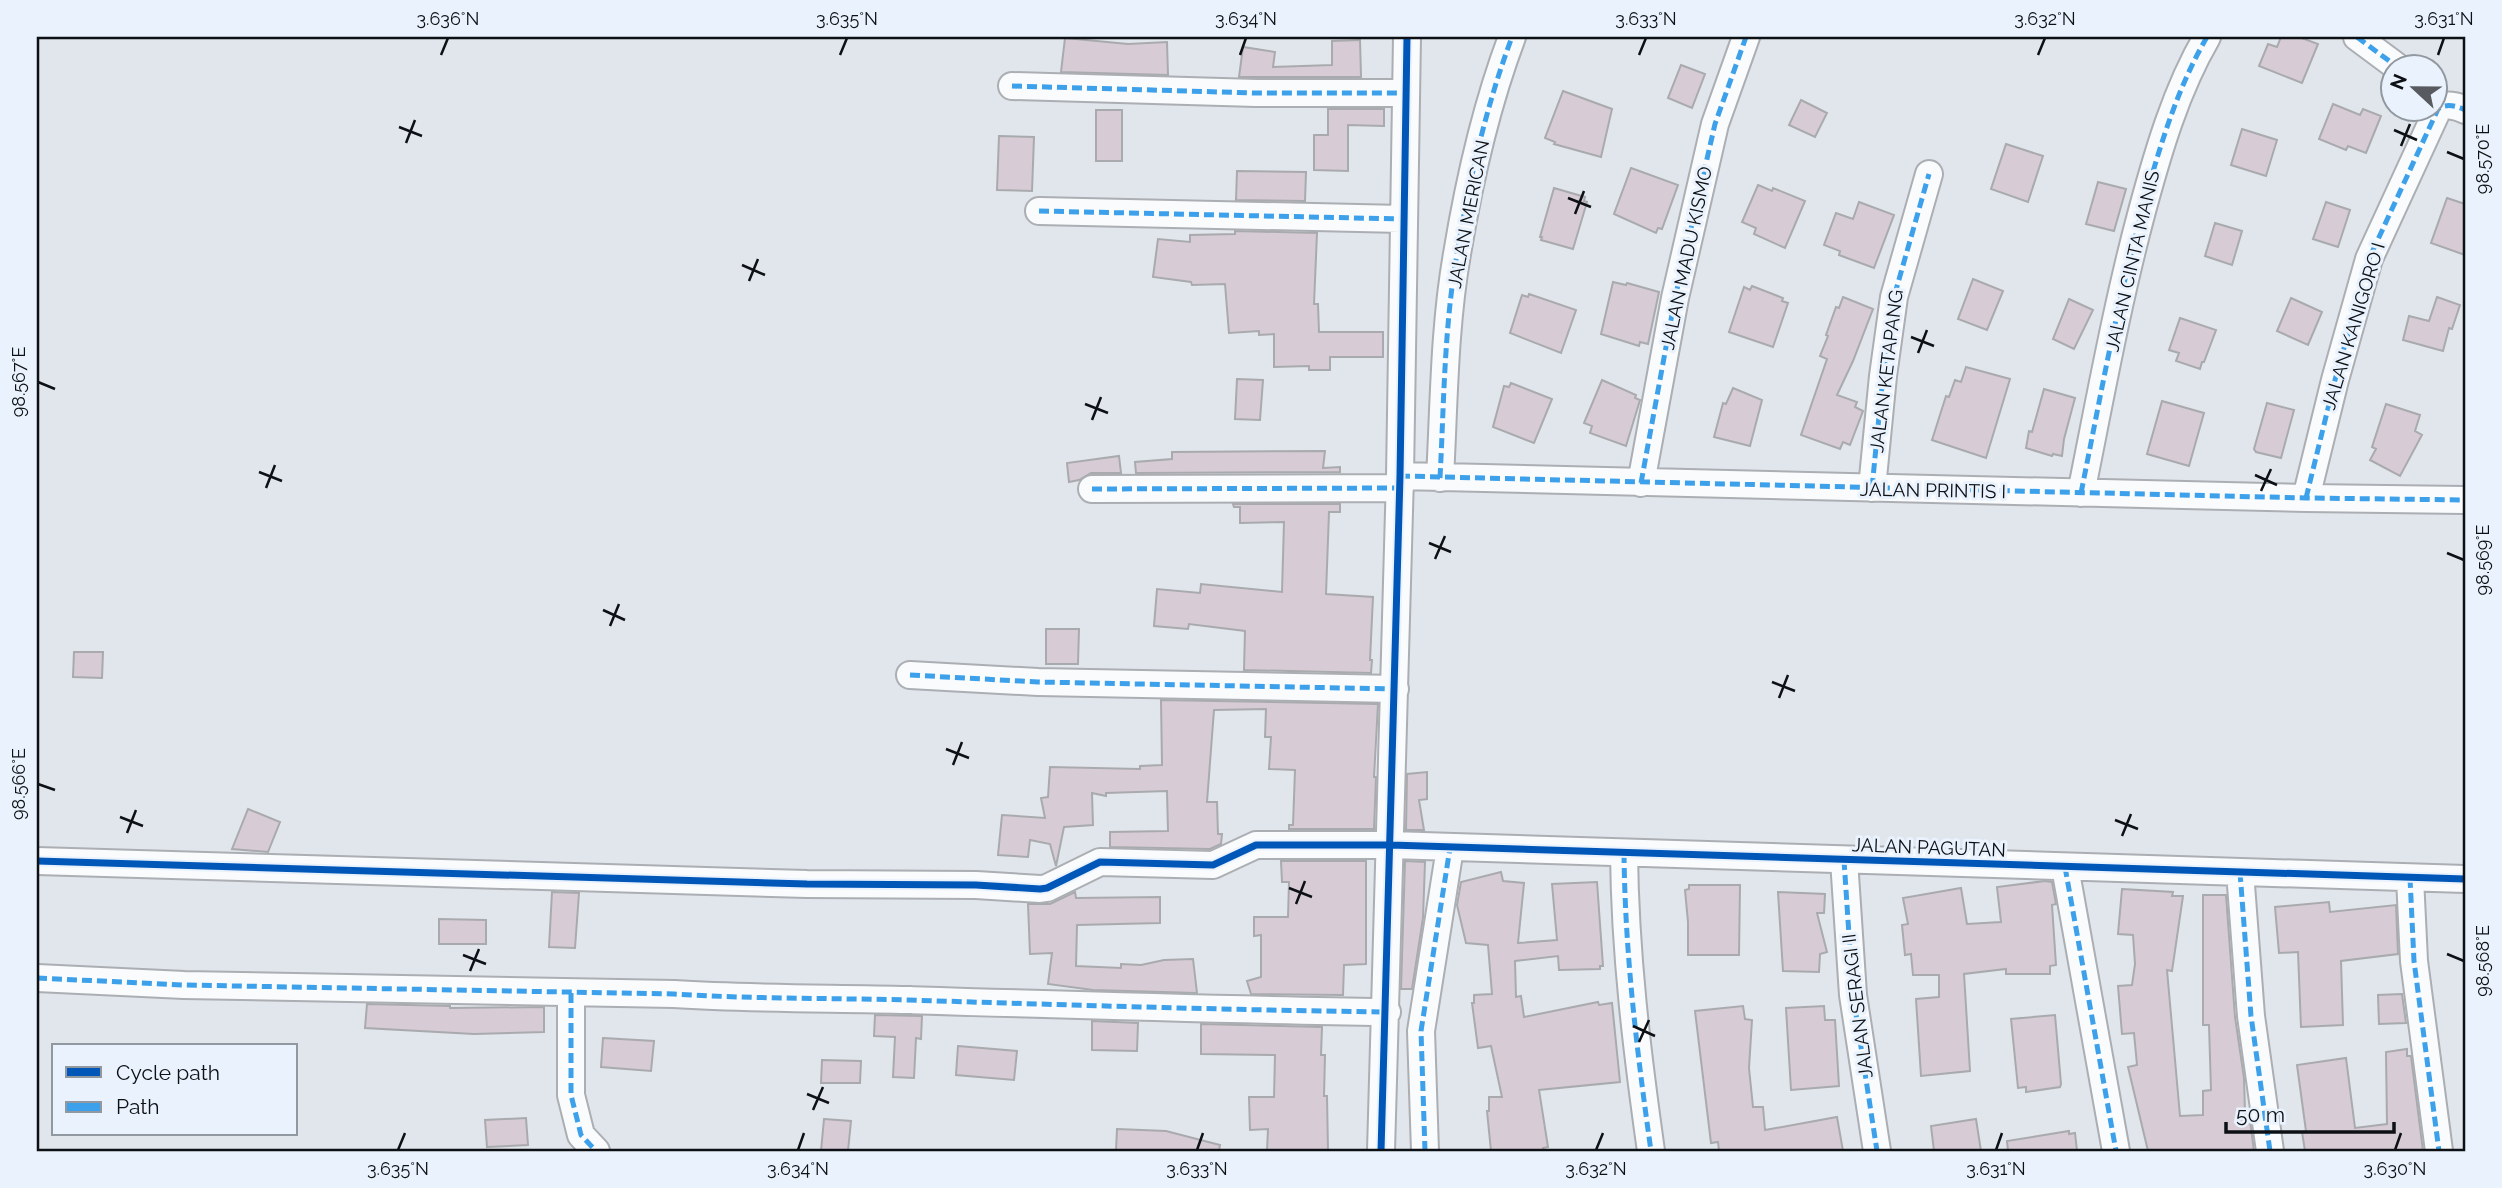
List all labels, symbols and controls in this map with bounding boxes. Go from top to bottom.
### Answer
text: 3.636°N [416,8,480,29]
text: 3.635°N [816,8,878,29]
text: 3.634°N [1215,8,1277,29]
text: 3.633°N [1615,8,1677,29]
text: 3.632°N [2014,8,2076,29]
text: 3.631°N [2414,8,2474,29]
north arrow [2380,52,2450,122]
text: N [2385,71,2411,92]
text: 98.570°E [2472,124,2493,194]
street label: JALAN MERICAN [1443,138,1493,290]
street label: JALAN MADU KISMO [1656,164,1716,352]
street label: JALAN CINTA MANIS [2100,168,2164,354]
street label: JALAN KANIGORO I [2317,240,2389,412]
street label: JALAN KETAPANG [1865,288,1907,454]
text: 98.567°E [8,347,29,417]
street label: JALAN PRINTIS I [1860,478,2006,502]
text: 98.569°E [2472,524,2493,595]
text: 98.566°E [8,748,29,820]
street label: JALAN PAGUTAN [1852,833,2006,861]
text: 98.568°E [2472,925,2493,997]
street label: JALAN SERAGI II [1837,932,1877,1080]
legend [52,1044,298,1136]
text: Cycle path [116,1060,220,1085]
scale bar [2226,1090,2394,1134]
text: Path [116,1094,160,1119]
text: 50 m [2236,1102,2285,1127]
text: 3.635°N [367,1158,429,1179]
text: 3.634°N [767,1158,829,1179]
text: 3.633°N [1166,1158,1228,1179]
text: 3.632°N [1565,1158,1627,1179]
text: 3.631°N [1966,1158,2026,1179]
text: 3.630°N [2364,1158,2426,1179]

